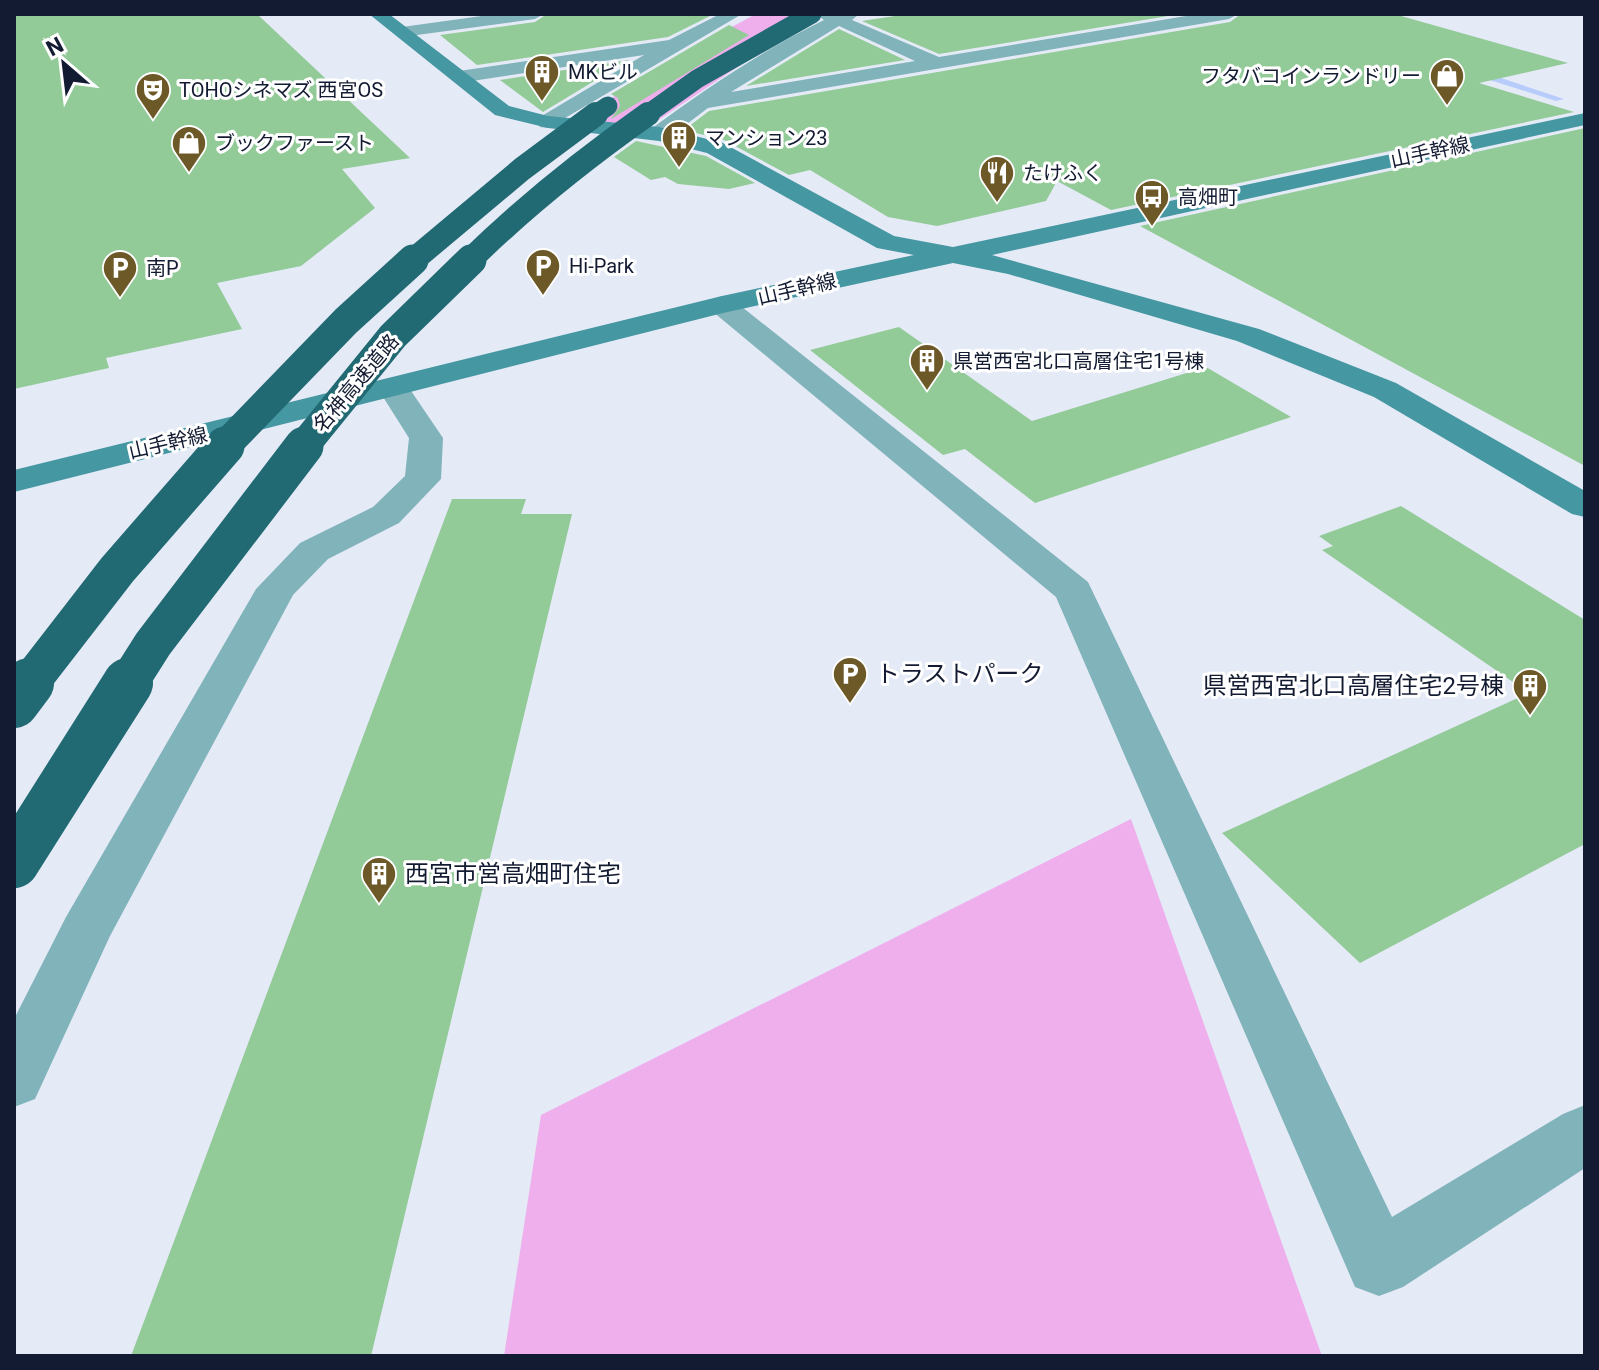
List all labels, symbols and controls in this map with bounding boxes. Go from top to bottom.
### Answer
north arrow [24,24,104,104]
text: N [42,32,68,61]
building icon: MKビル [523,53,561,103]
shop icon: フタバコインランドリー [1428,57,1466,107]
place label: MKビル [568,60,638,84]
place label: フタバコインランドリー [1201,64,1421,88]
theatre icon: TOHOシネマズ 西宮OS [134,71,172,121]
place label: TOHOシネマズ 西宮OS [179,78,383,102]
building icon: マンション23 [660,119,698,169]
shop icon: ブックファースト [170,124,208,174]
place label: マンション23 [705,126,827,150]
place label: ブックファースト [215,131,374,155]
street label: 山手幹線 [1388,132,1472,172]
restaurant icon: たけふく [978,154,1016,204]
place label: たけふく [1023,161,1103,185]
bus stop icon: 高畑町 [1133,178,1171,228]
place label: 高畑町 [1178,185,1238,209]
parking icon: Hi-Park [524,247,562,297]
parking icon: 南P [101,249,139,299]
place label: Hi-Park [569,254,635,278]
place label: 南P [146,256,179,280]
street label: 山手幹線 [755,268,839,310]
street label: 名神高速道路 [308,329,404,437]
building icon: 県営西宮北口高層住宅1号棟 [908,342,946,392]
place label: 県営西宮北口高層住宅1号棟 [953,349,1204,373]
street label: 山手幹線 [126,422,210,464]
parking icon: トラストパーク [831,655,869,705]
place label: トラストパーク [876,660,1044,688]
building icon: 県営西宮北口高層住宅2号棟 [1511,667,1549,717]
place label: 県営西宮北口高層住宅2号棟 [1203,672,1504,700]
building icon: 西宮市営高畑町住宅 [360,855,398,905]
place label: 西宮市営高畑町住宅 [405,860,621,888]

